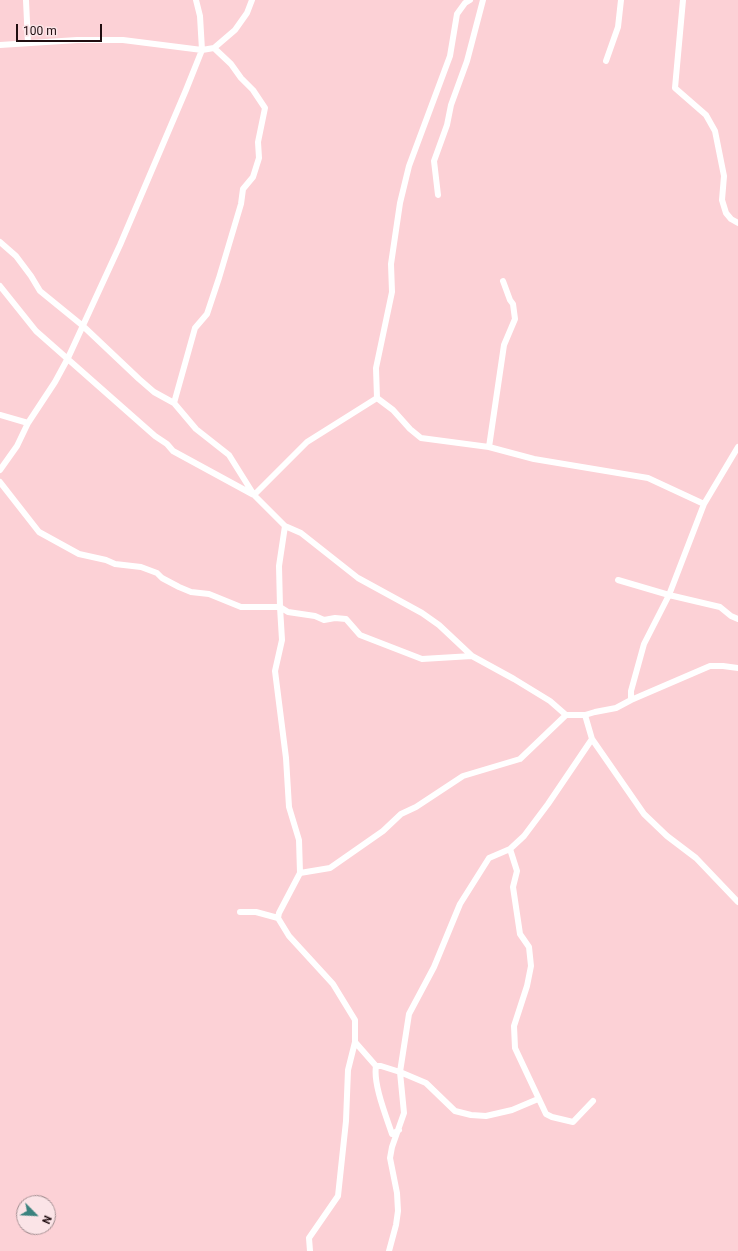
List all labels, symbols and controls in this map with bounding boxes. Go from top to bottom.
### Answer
scale bar [18,16,104,42]
text: 100 m [23,24,57,38]
north arrow [16,1195,56,1235]
text: N [39,1213,54,1226]

